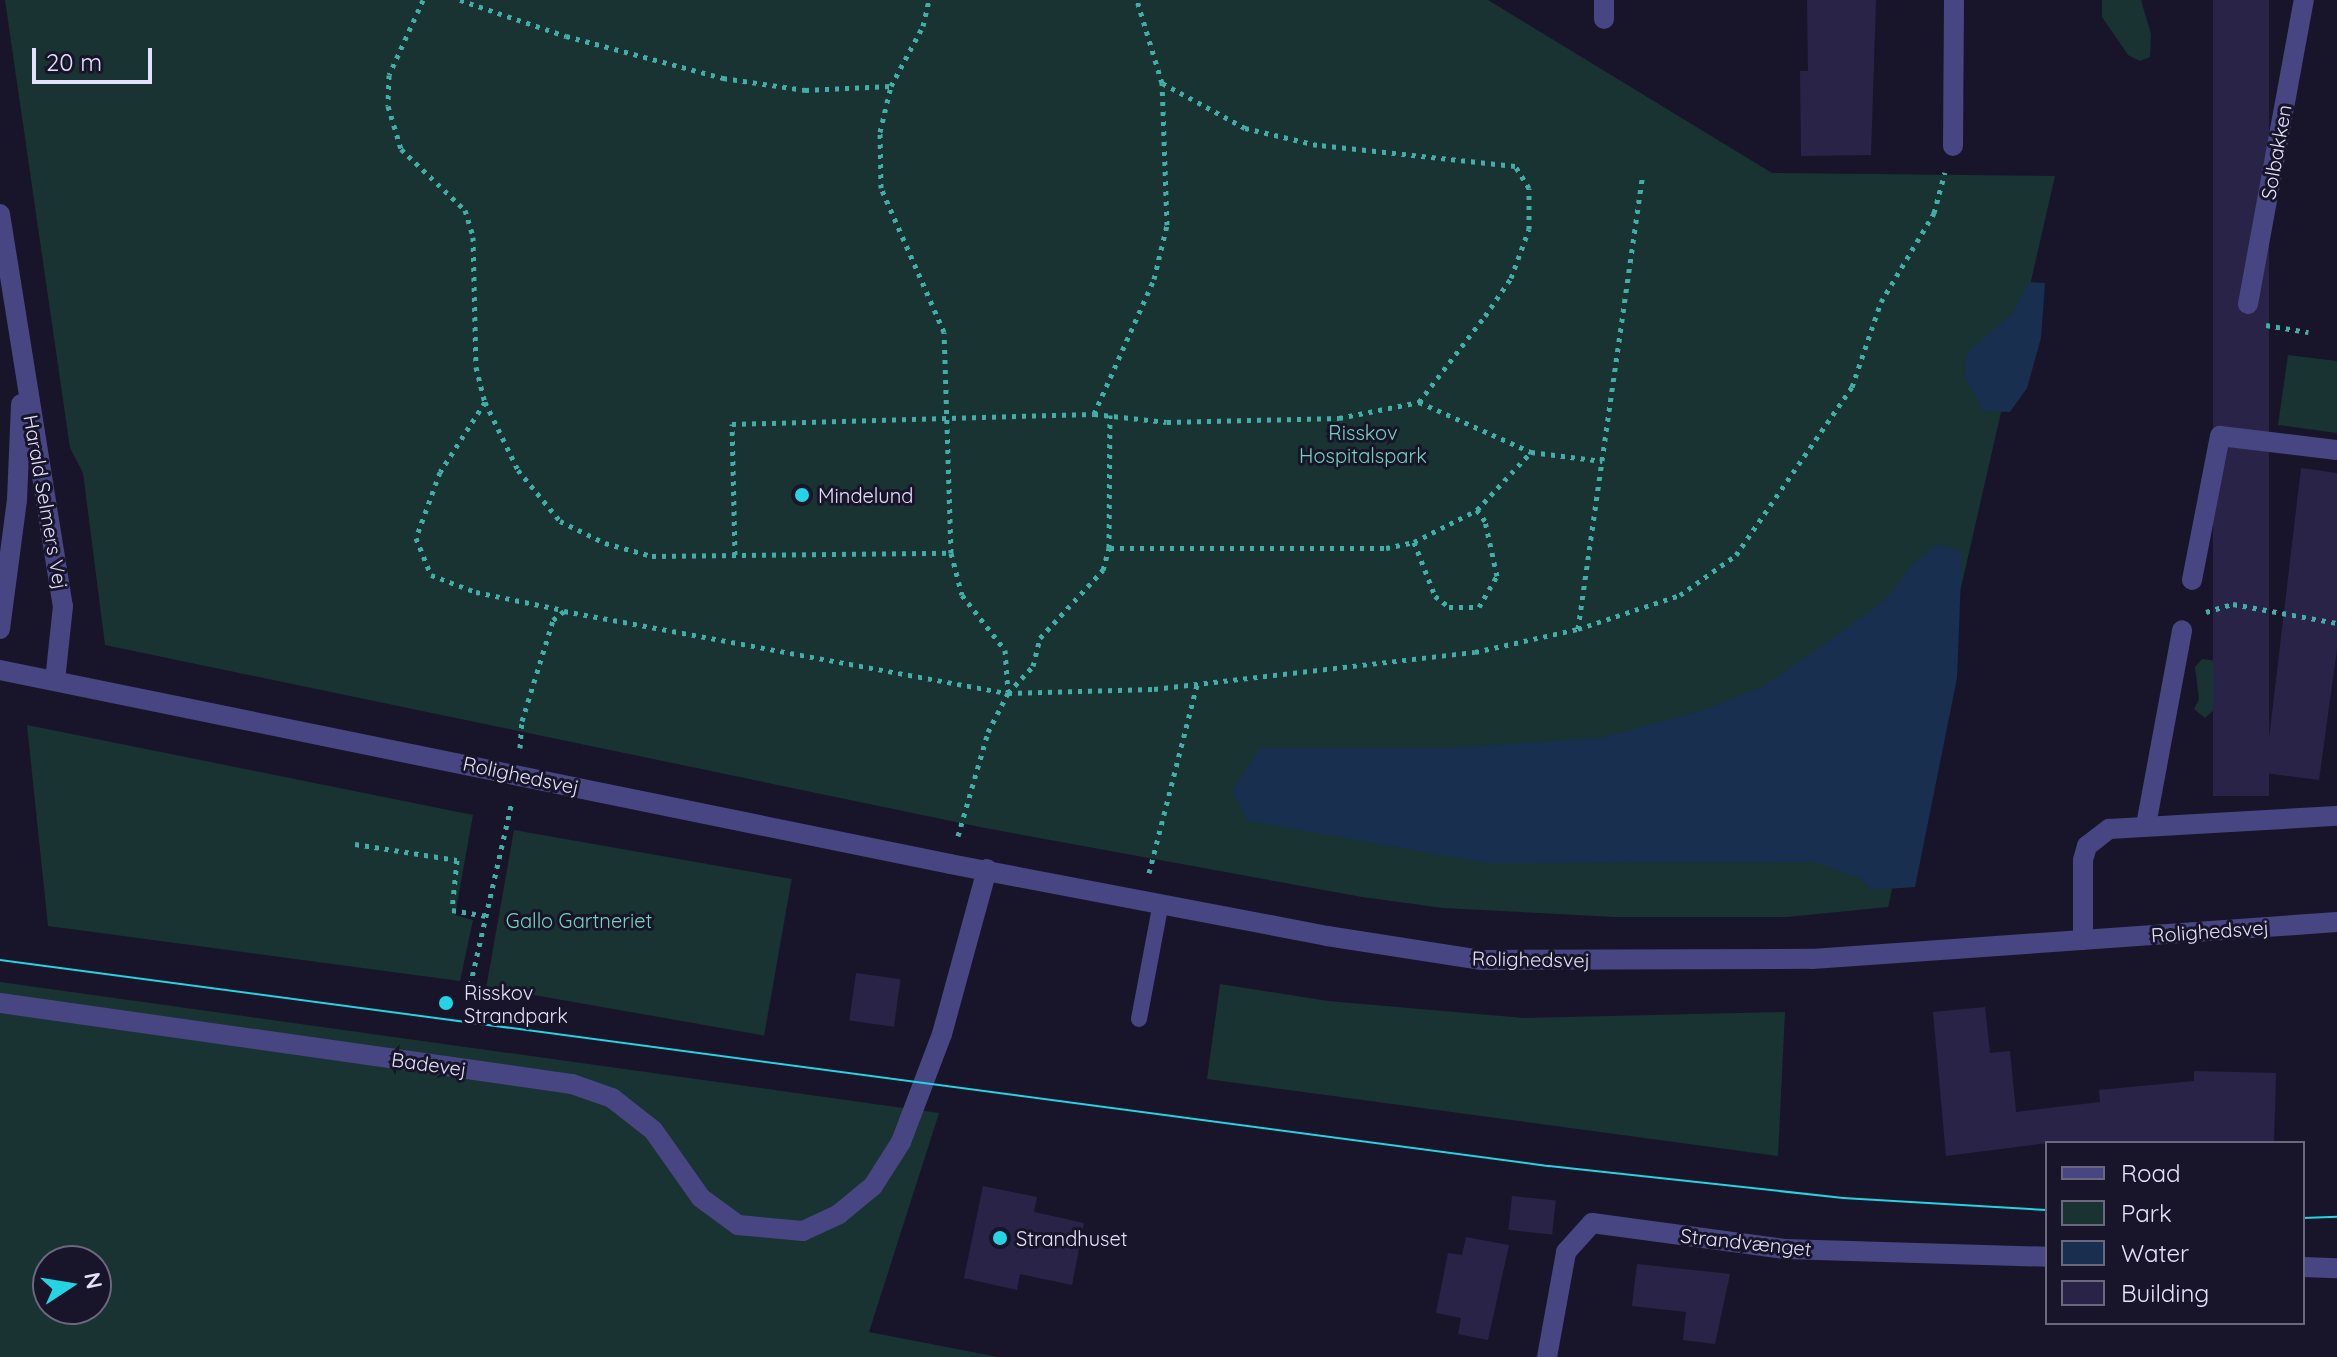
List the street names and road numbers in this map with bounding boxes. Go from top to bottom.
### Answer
street label: Solbakken [2256,103,2296,201]
street label: Harald Selmers Vej [19,413,73,591]
street label: Rolighedsvej [461,751,581,799]
street label: Rolighedsvej [2150,915,2270,947]
street label: Rolighedsvej [1472,946,1590,972]
street label: Badevej [390,1047,468,1081]
street label: Strandvænget [1679,1223,1813,1261]

